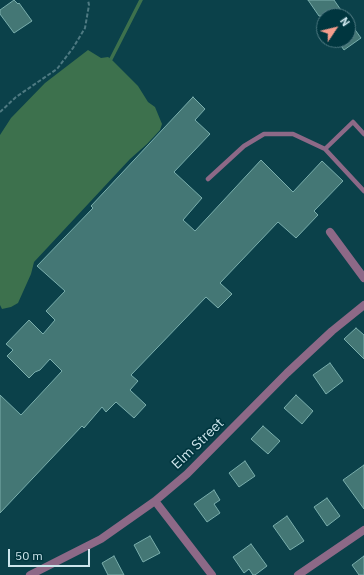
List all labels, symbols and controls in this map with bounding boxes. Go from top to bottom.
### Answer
north arrow [316,8,356,48]
text: N [337,14,353,29]
street label: Elm Street [168,415,228,473]
scale bar [10,541,92,567]
text: 50 m [15,548,43,563]

